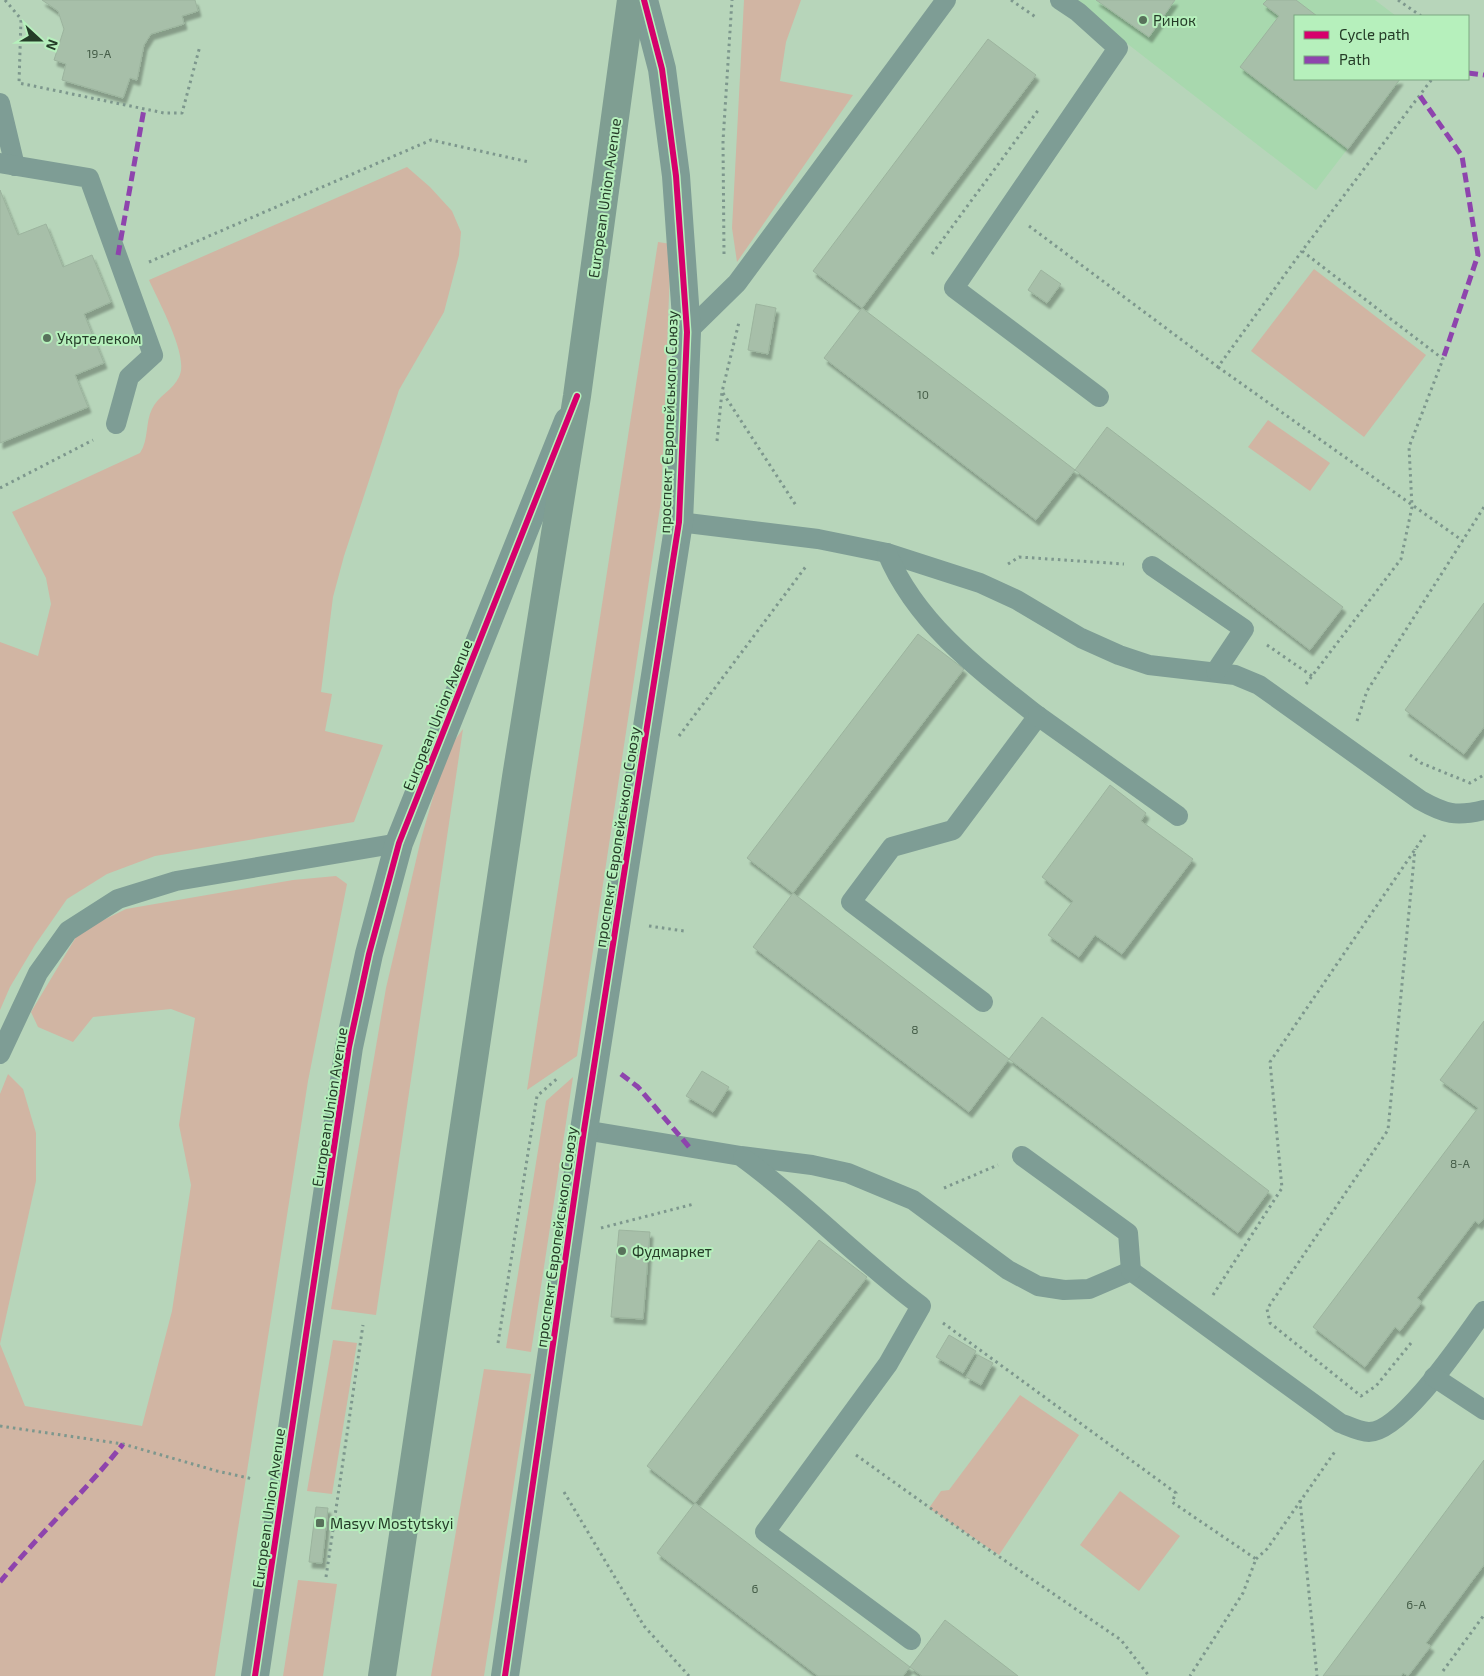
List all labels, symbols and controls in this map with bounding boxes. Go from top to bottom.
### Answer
place label: Ринок [1153,11,1196,29]
marker: Ринок [1137,14,1149,26]
north arrow [15,15,65,65]
legend [1294,15,1469,80]
text: Cycle path [1339,25,1410,43]
text: N [43,37,62,53]
house number: 19-А [87,46,112,60]
text: Path [1339,50,1370,68]
street label: European Union Avenue [584,117,624,279]
street label: проспект Європейського Союзу [655,310,682,534]
place label: Укртелеком [57,329,141,347]
marker: Укртелеком [41,332,53,344]
house number: 10 [917,387,929,401]
street label: European Union Avenue [398,637,476,793]
street label: проспект Європейського Союзу [591,725,644,949]
house number: 8 [911,1022,919,1036]
street label: European Union Avenue [307,1026,351,1188]
street label: проспект Європейського Союзу [532,1125,581,1349]
house number: 8-А [1450,1156,1471,1170]
place label: Фудмаркет [632,1242,712,1261]
marker: Фудмаркет [616,1245,628,1257]
street label: European Union Avenue [248,1427,288,1589]
place label: Masyv Mostytskyi [330,1514,453,1532]
marker: Masyv Mostytskyi [314,1517,326,1529]
house number: 6 [752,1581,759,1595]
house number: 6-А [1406,1597,1426,1611]

